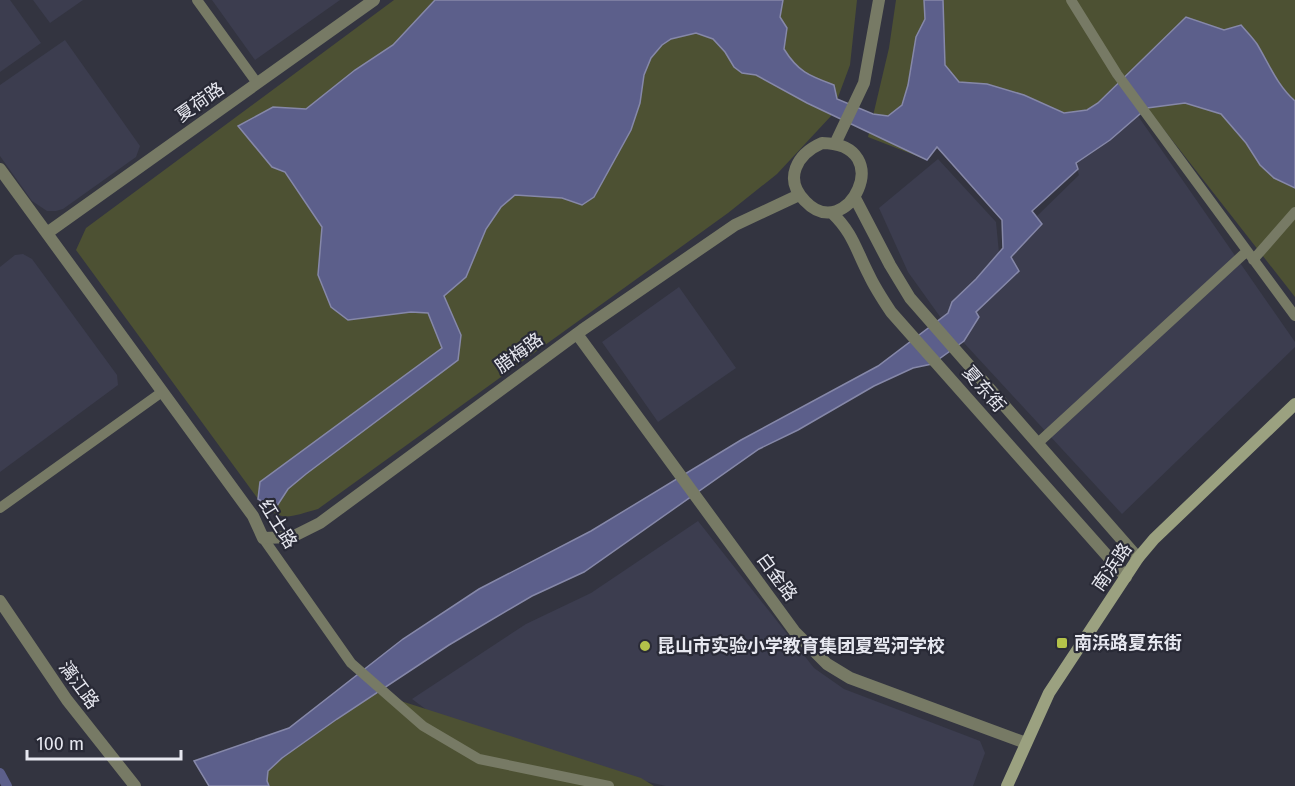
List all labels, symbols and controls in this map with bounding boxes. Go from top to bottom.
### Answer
street label: 夏荷路 [172,78,228,126]
street label: 腊梅路 [491,328,547,378]
street label: 夏东街 [958,361,1010,417]
street label: 红士路 [254,495,302,553]
street label: 南浜路 [1088,539,1136,595]
street label: 白金路 [752,549,802,605]
place label: 南浜路夏东街 [1074,632,1182,654]
place label: 昆山市实验小学教育集团夏驾河学校 [657,635,945,657]
marker: 南浜路夏东街 [1055,636,1069,650]
marker: 昆山市实验小学教育集团夏驾河学校 [638,639,652,653]
street label: 漓江路 [54,657,104,713]
scale bar [27,723,182,761]
text: 100 m [36,733,84,755]

